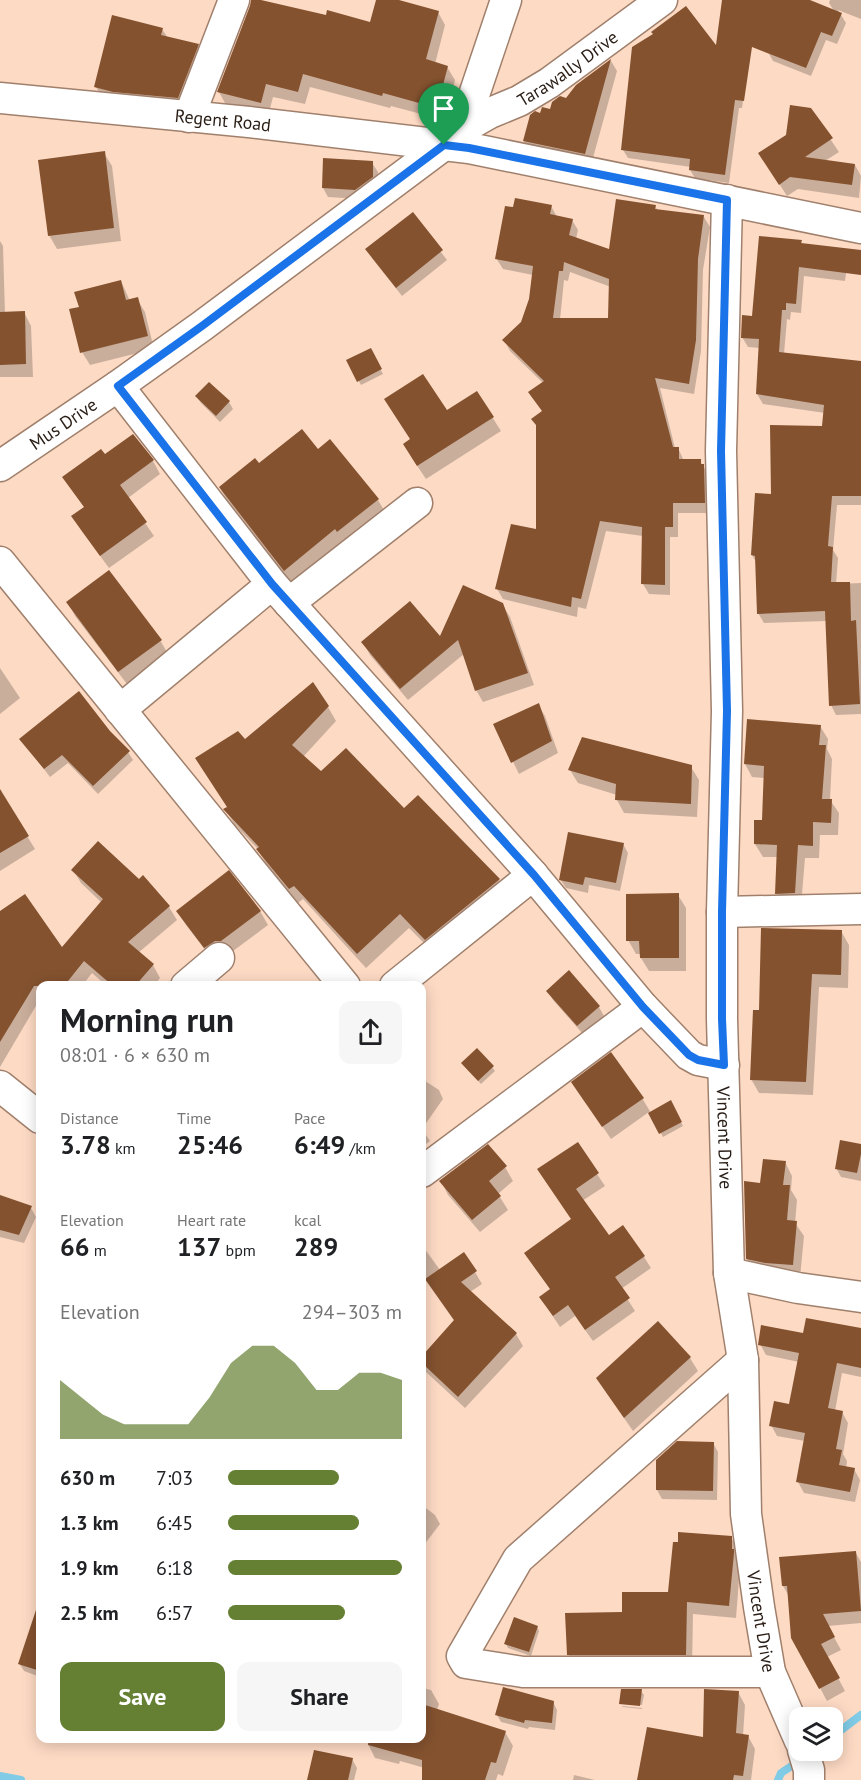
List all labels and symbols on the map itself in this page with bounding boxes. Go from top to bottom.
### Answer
street label: Tarawally Drive [513,25,622,111]
pin [418,83,469,145]
street label: Regent Road [174,103,272,136]
street label: Mus Drive [25,392,101,454]
street label: Vincent Drive [712,1085,738,1190]
street label: Vincent Drive [742,1568,781,1674]

